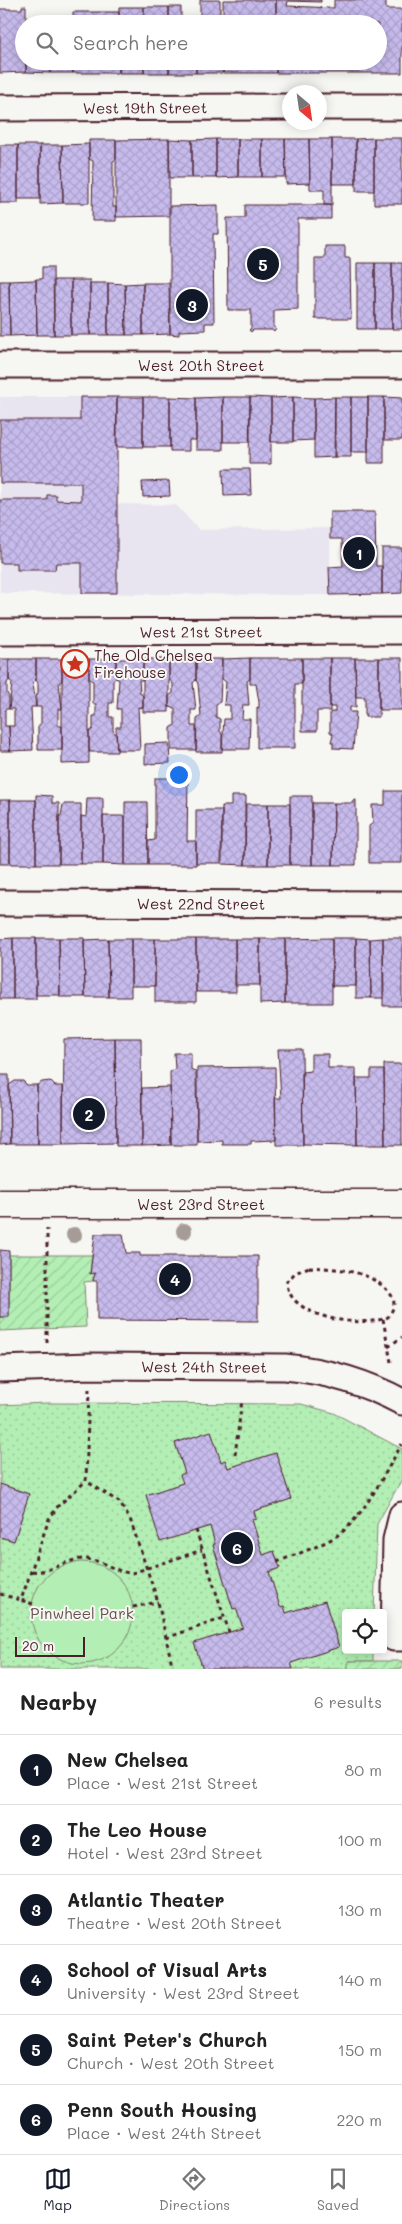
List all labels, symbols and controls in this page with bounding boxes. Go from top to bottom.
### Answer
search box [15,15,387,70]
icon: search [33,29,61,57]
text: Search here [73,30,189,55]
north arrow [282,85,327,130]
street label: West 19th Street [83,97,207,118]
pin: 5 [247,245,279,283]
pin: 3 [176,286,208,324]
street label: West 20th Street [138,355,264,375]
pin: 1 [343,534,375,572]
street label: West 21st Street [140,621,262,642]
place label: The Old Chelsea Firehouse [94,645,213,682]
place icon: The Old Chelsea Firehouse [60,649,90,679]
your location [166,762,192,788]
street label: West 22nd Street [137,893,265,914]
pin: 2 [73,1095,105,1133]
street label: West 23rd Street [137,1194,265,1214]
pin: 4 [159,1260,191,1298]
street label: West 24th Street [141,1356,267,1377]
pin: 6 [221,1529,253,1567]
park label: Pinwheel Park [30,1603,134,1623]
map controls [342,1609,387,1654]
button: locate [342,1609,387,1654]
scale bar [15,1634,85,1657]
text: 20 m [22,1636,54,1655]
text: Nearby [20,1688,97,1715]
text: 6 results [314,1691,382,1712]
text: New Chelsea [67,1747,188,1772]
text: 1 [32,1759,40,1780]
text: 80 m [345,1759,382,1780]
text: Place · West 21st Street [67,1772,258,1793]
text: The Leo House [67,1817,207,1842]
text: 2 [32,1829,40,1850]
text: 100 m [337,1829,382,1850]
text: Hotel · West 23rd Street [67,1842,262,1863]
text: Atlantic Theater [67,1887,224,1912]
text: 3 [31,1899,41,1920]
text: 130 m [338,1899,382,1920]
text: Theatre · West 20th Street [67,1912,282,1933]
text: School of Visual Arts [67,1957,267,1982]
text: 4 [31,1969,41,1990]
text: 140 m [338,1969,382,1990]
text: University · West 23rd Street [67,1982,300,2003]
text: Saint Peter's Church [67,2027,267,2052]
text: 5 [31,2039,41,2060]
text: 150 m [338,2039,382,2060]
text: Church · West 20th Street [67,2052,275,2073]
text: Penn South Housing [67,2097,257,2122]
text: 6 [31,2109,41,2130]
text: 220 m [336,2109,382,2130]
text: Place · West 24th Street [67,2122,262,2143]
tab: Map [43,2165,72,2214]
tab: Directions [159,2165,230,2214]
tab: Saved [317,2165,359,2214]

